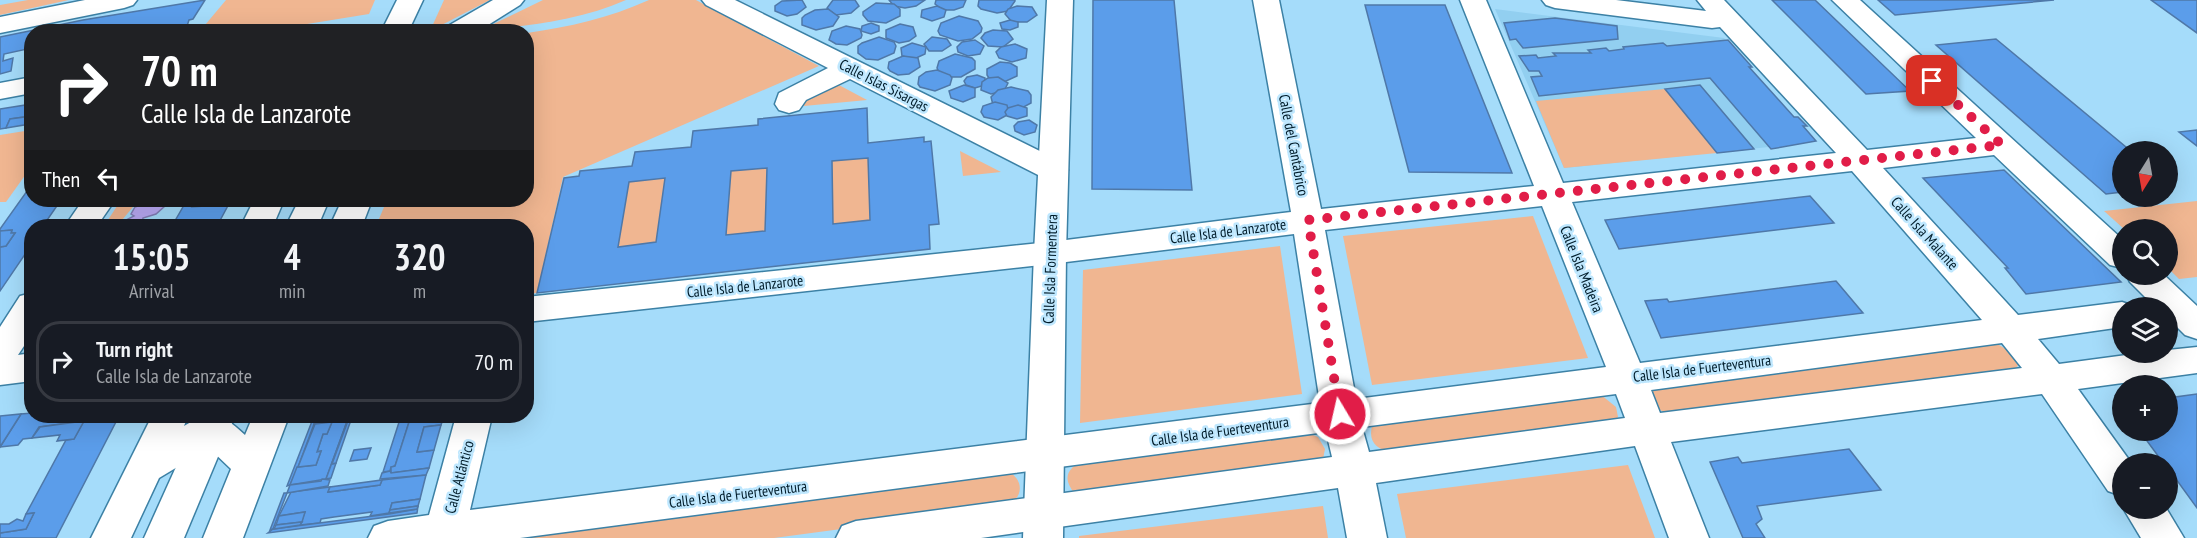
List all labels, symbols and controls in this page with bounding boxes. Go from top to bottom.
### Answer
text: 70 m [141,43,218,98]
icon: right [42,48,120,126]
street label: Calle Islas Sisargas [836,54,932,116]
pin [1906,55,1957,106]
icon: arrive [1915,64,1948,97]
street label: Calle del Cantábrico [1275,93,1313,197]
text: Calle Isla de Lanzarote [141,96,352,130]
north arrow [2112,141,2178,207]
map controls [2112,141,2178,519]
icon: left [92,162,125,195]
text: Then [42,165,80,193]
street label: Calle Isla Malante [1887,192,1963,274]
street label: Calle Isla Formentera [1039,214,1061,324]
street label: Calle Isla de Lanzarote [1169,214,1287,248]
button: search [2112,219,2178,285]
street label: Calle Isla Madeira [1556,223,1608,315]
text: 15:05 [113,233,190,280]
text: 4 [283,233,301,280]
text: 320 [394,233,445,280]
street label: Calle Isla de Lanzarote [686,270,804,302]
text: Arrival [129,278,174,304]
text: min [279,278,305,304]
text: m [413,278,426,304]
button: layers [2112,297,2178,363]
text: Turn right [96,335,173,363]
icon: right [45,345,78,378]
text: 70 m [474,348,513,376]
street label: Calle Isla de Fuerteventura [1632,350,1772,386]
text: Calle Isla de Lanzarote [96,363,252,389]
button: + [2112,375,2178,441]
position arrow [1308,382,1372,446]
street label: Calle Isla de Fuerteventura [1150,412,1290,450]
street label: Calle Atlántico [440,438,478,516]
button: − [2112,453,2178,519]
street label: Calle Isla de Fuerteventura [668,476,808,512]

